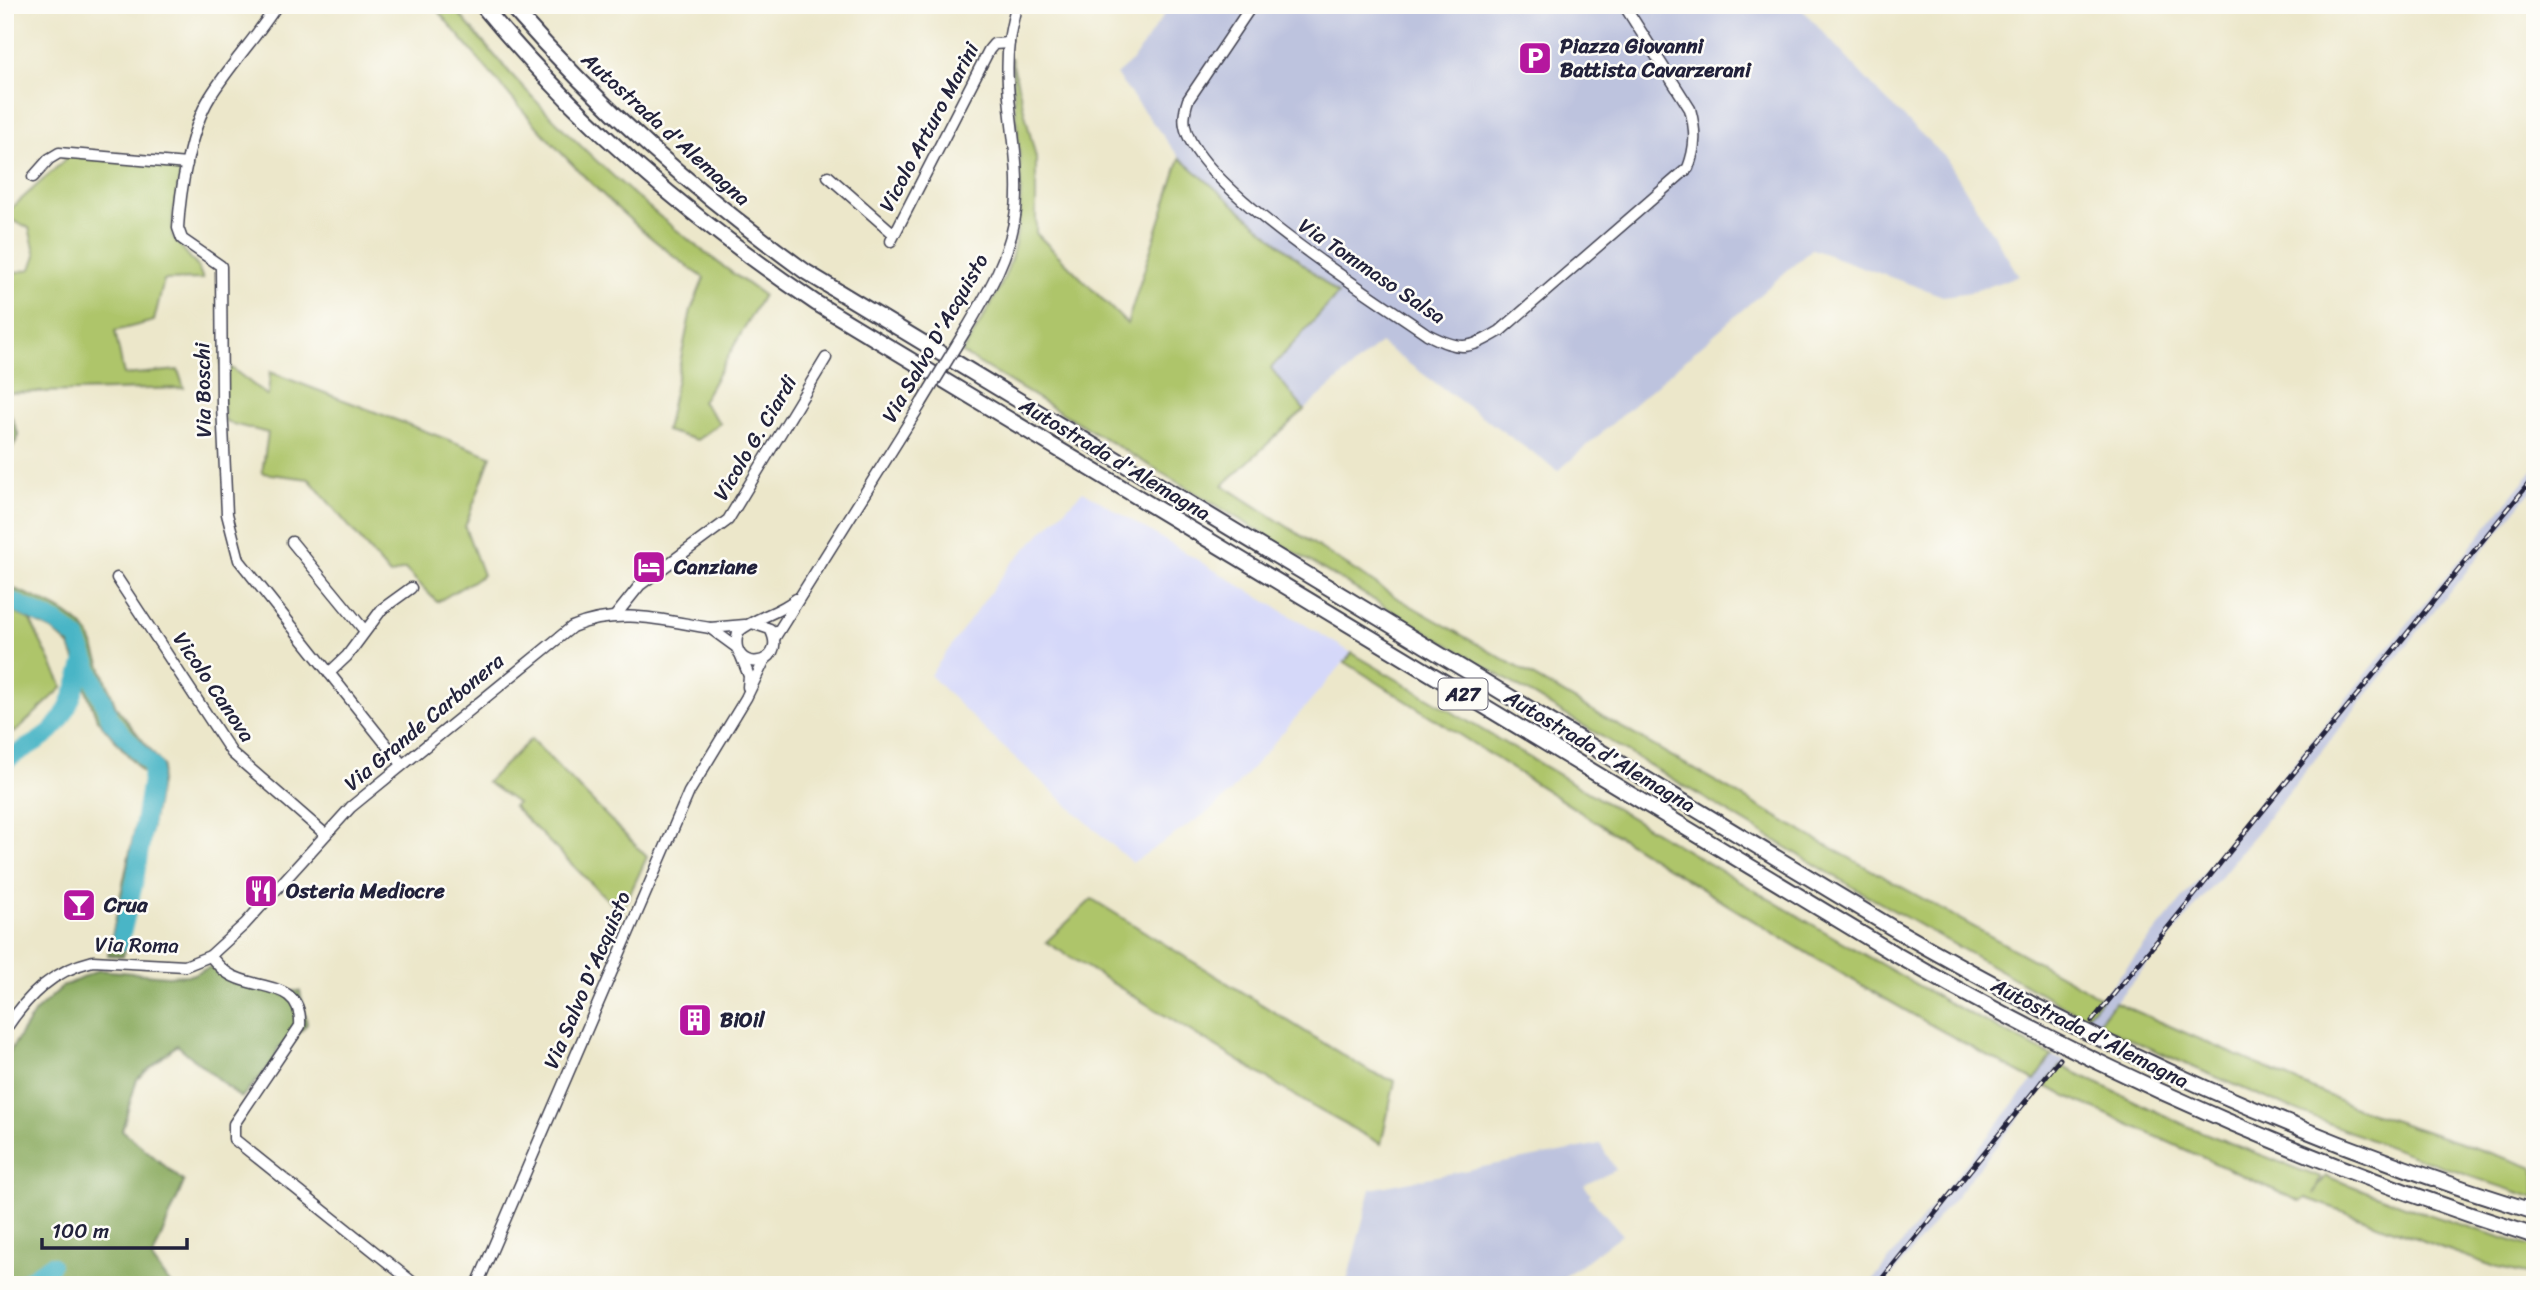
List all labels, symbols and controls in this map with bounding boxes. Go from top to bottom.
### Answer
place label: Piazza Giovanni Battista Cavarzerani [1560,27,1752,89]
street label: Vicolo Arturo Marini [868,34,990,219]
parking icon: Piazza Giovanni Battista Cavarzerani [1516,39,1554,77]
street label: Autostrada d'Alemagna [572,41,760,216]
street label: Via Tommaso Salsa [1290,207,1454,335]
street label: Via Salvo D'Acquisto [871,246,999,430]
street label: Via Boschi [183,341,223,438]
street label: Vicolo G. Ciardi [702,367,808,508]
street label: Autostrada d'Alemagna [1011,386,1219,532]
hotel icon: Canziane [630,548,668,586]
place label: Canziane [673,548,758,586]
street label: Vicolo Canova [163,624,266,751]
street label: Via Grande Carbonera [335,643,513,801]
road number: A27 [1438,678,1488,709]
street label: Autostrada d'Alemagna [1496,678,1704,824]
restaurant icon: Osteria Mediocre [242,872,280,910]
place label: Osteria Mediocre [286,872,445,910]
street label: Via Salvo D'Acquisto [532,885,642,1075]
bar icon: Crua [60,886,98,924]
place label: Crua [103,886,149,924]
street label: Via Roma [95,925,180,965]
street label: Autostrada d'Alemagna [1983,966,2196,1100]
building icon: BiOil [676,1001,714,1039]
place label: BiOil [720,1001,765,1039]
scale bar [42,1206,187,1250]
text: 100 m [52,1212,109,1250]

